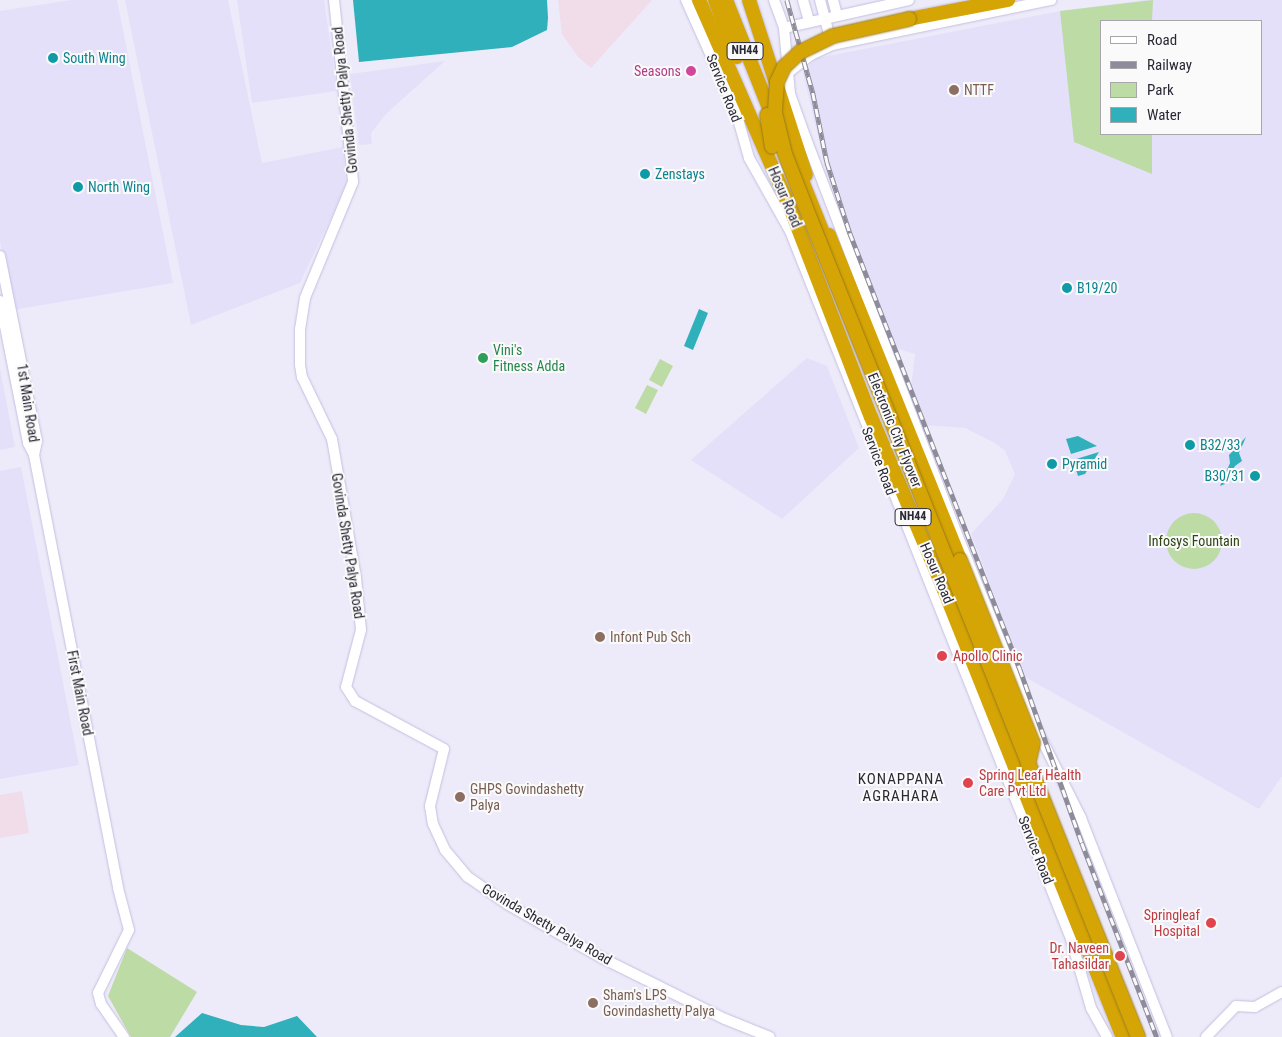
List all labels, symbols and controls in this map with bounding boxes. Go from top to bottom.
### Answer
legend [1100,20,1262,135]
street label: Govinda Shetty Palya Road [329,26,361,174]
text: Road [1147,31,1177,49]
road number: NH44 [726,41,764,60]
place label: South Wing [63,50,126,66]
marker: South Wing [47,52,59,64]
street label: Service Road [703,52,745,124]
text: Railway [1147,56,1192,74]
place label: Seasons [634,63,681,79]
marker: Seasons [685,65,697,77]
text: Park [1147,81,1174,99]
place label: NTTF [964,82,994,98]
marker: NTTF [948,84,960,96]
text: Water [1147,106,1181,124]
street label: Hosur Road [765,164,805,230]
place label: Zenstays [655,166,705,182]
marker: Zenstays [639,168,651,180]
place label: North Wing [88,179,150,195]
marker: North Wing [72,181,84,193]
place label: B19/20 [1077,280,1117,296]
marker: B19/20 [1061,282,1073,294]
place label: Vini's Fitness Adda [493,342,565,374]
marker: Vini's Fitness Adda [477,352,489,364]
street label: 1st Main Road [14,363,42,443]
street label: Electronic City Flyover [864,370,926,490]
street label: Service Road [858,424,900,498]
place label: B32/33 [1200,437,1240,453]
marker: B32/33 [1184,439,1196,451]
place label: Pyramid [1062,456,1107,472]
marker: Pyramid [1046,458,1058,470]
place label: B30/31 [1205,468,1245,484]
marker: B30/31 [1249,470,1261,482]
street label: Govinda Shetty Palya Road [328,472,368,620]
road number: NH44 [894,508,932,526]
park label: Infosys Fountain [1148,533,1240,549]
street label: Hosur Road [917,540,957,606]
place label: Infont Pub Sch [610,629,691,645]
marker: Infont Pub Sch [594,631,606,643]
place label: Apollo Clinic [953,648,1022,664]
street label: First Main Road [63,649,97,737]
marker: Apollo Clinic [935,649,949,663]
place label: Spring Leaf Health Care Pvt Ltd [979,767,1081,800]
district label: KONAPPANA AGRAHARA [857,770,945,805]
marker: Spring Leaf Health Care Pvt Ltd [961,776,975,790]
place label: GHPS Govindashetty Palya [470,781,584,814]
marker: GHPS Govindashetty Palya [454,791,466,803]
street label: Service Road [1015,814,1057,886]
street label: Govinda Shetty Palya Road [479,880,615,968]
place label: Springleaf Hospital [1144,907,1200,940]
marker: Springleaf Hospital [1204,916,1218,930]
place label: Dr. Naveen Tahasildar [1050,940,1109,972]
marker: Dr. Naveen Tahasildar [1113,949,1127,963]
place label: Sham's LPS Govindashetty Palya [603,987,715,1020]
marker: Sham's LPS Govindashetty Palya [587,997,599,1009]

